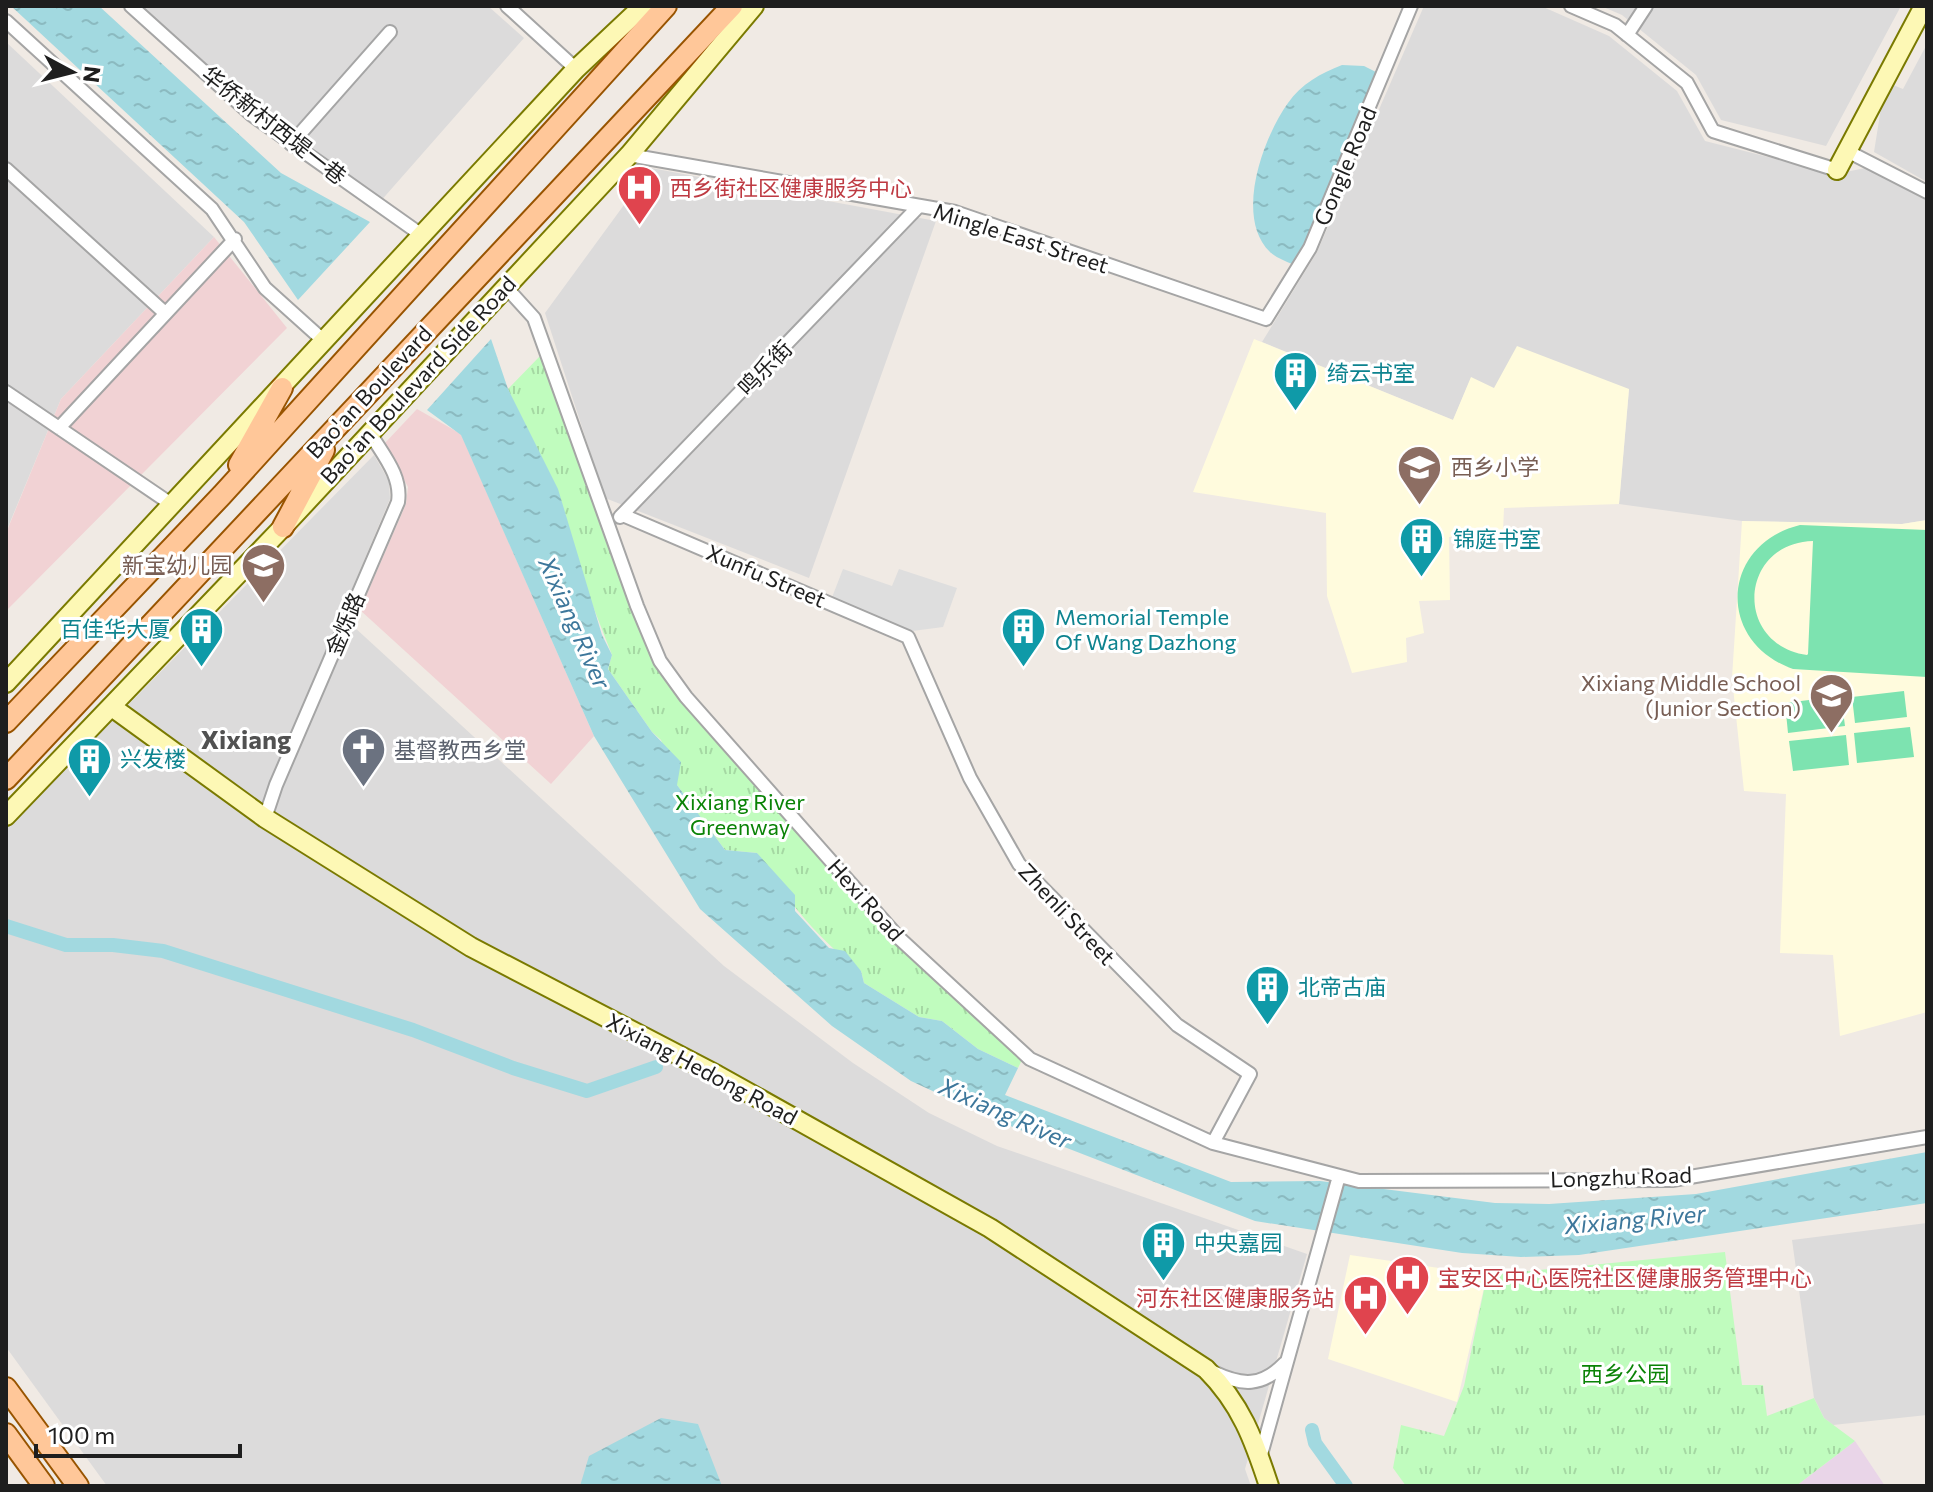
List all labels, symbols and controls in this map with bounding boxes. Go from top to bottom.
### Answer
north arrow [32,32,112,112]
street label: 华侨新村西堤一巷 [197,60,352,189]
text: N [78,65,107,84]
street label: Gongle Road [1307,102,1382,229]
hospital icon: 西乡街社区健康服务中心 [615,164,663,227]
place label: 西乡街社区健康服务中心 [670,174,912,201]
street label: Mingle East Street [930,196,1112,279]
street label: Bao'an Boulevard Side Road [315,271,521,489]
street label: Bao'an Boulevard [301,320,437,464]
street label: 鸣乐街 [732,335,797,401]
building icon: 绮云书室 [1272,349,1320,412]
place label: 绮云书室 [1327,359,1415,386]
school or university icon: 西乡小学 [1396,443,1444,506]
place label: 西乡小学 [1451,453,1539,480]
building icon: 锦庭书室 [1398,515,1446,578]
place label: 锦庭书室 [1453,525,1541,552]
street label: Xunfu Street [703,538,830,613]
school or university icon: 新宝幼儿园 [239,541,287,604]
place label: 新宝幼儿园 [122,551,232,578]
water label: Xixiang River [533,551,618,694]
street label: 金烁路 [319,588,370,659]
place label: Memorial Temple Of Wang Dazhong [1055,603,1236,655]
building icon: 百佳华大厦 [177,605,225,668]
building icon: Memorial Temple Of Wang Dazhong [1000,606,1048,669]
place label: 百佳华大厦 [60,615,170,642]
place label: Xixiang Middle School (Junior Section) [1581,669,1801,721]
school or university icon: Xixiang Middle School (Junior Section) [1808,672,1856,735]
district label: Xixiang [201,723,291,754]
church icon: 基督教西乡堂 [339,726,387,789]
building icon: 兴发楼 [65,735,113,798]
place label: 基督教西乡堂 [394,736,526,763]
place label: 兴发楼 [120,745,186,772]
park label: Xixiang River Greenway [675,788,805,840]
street label: Hexi Road [823,853,910,946]
street label: Zhenli Street [1013,857,1121,970]
building icon: 北帝古庙 [1243,963,1291,1026]
place label: 北帝古庙 [1298,973,1386,1000]
street label: Xixiang Hedong Road [602,1007,802,1130]
water label: Xixiang River [934,1070,1078,1155]
street label: Longzhu Road [1550,1161,1692,1192]
water label: Xixiang River [1562,1198,1708,1239]
building icon: 中央嘉园 [1139,1219,1187,1282]
place label: 中央嘉园 [1194,1229,1282,1256]
hospital icon: 宝安区中心医院社区健康服务管理中心 [1383,1254,1431,1317]
place label: 宝安区中心医院社区健康服务管理中心 [1438,1264,1812,1291]
hospital icon: 河东社区健康服务站 [1341,1274,1389,1337]
place label: 河东社区健康服务站 [1136,1284,1334,1311]
park label: 西乡公园 [1581,1360,1669,1387]
scale bar [36,1408,240,1458]
text: 100 m [48,1420,115,1449]

